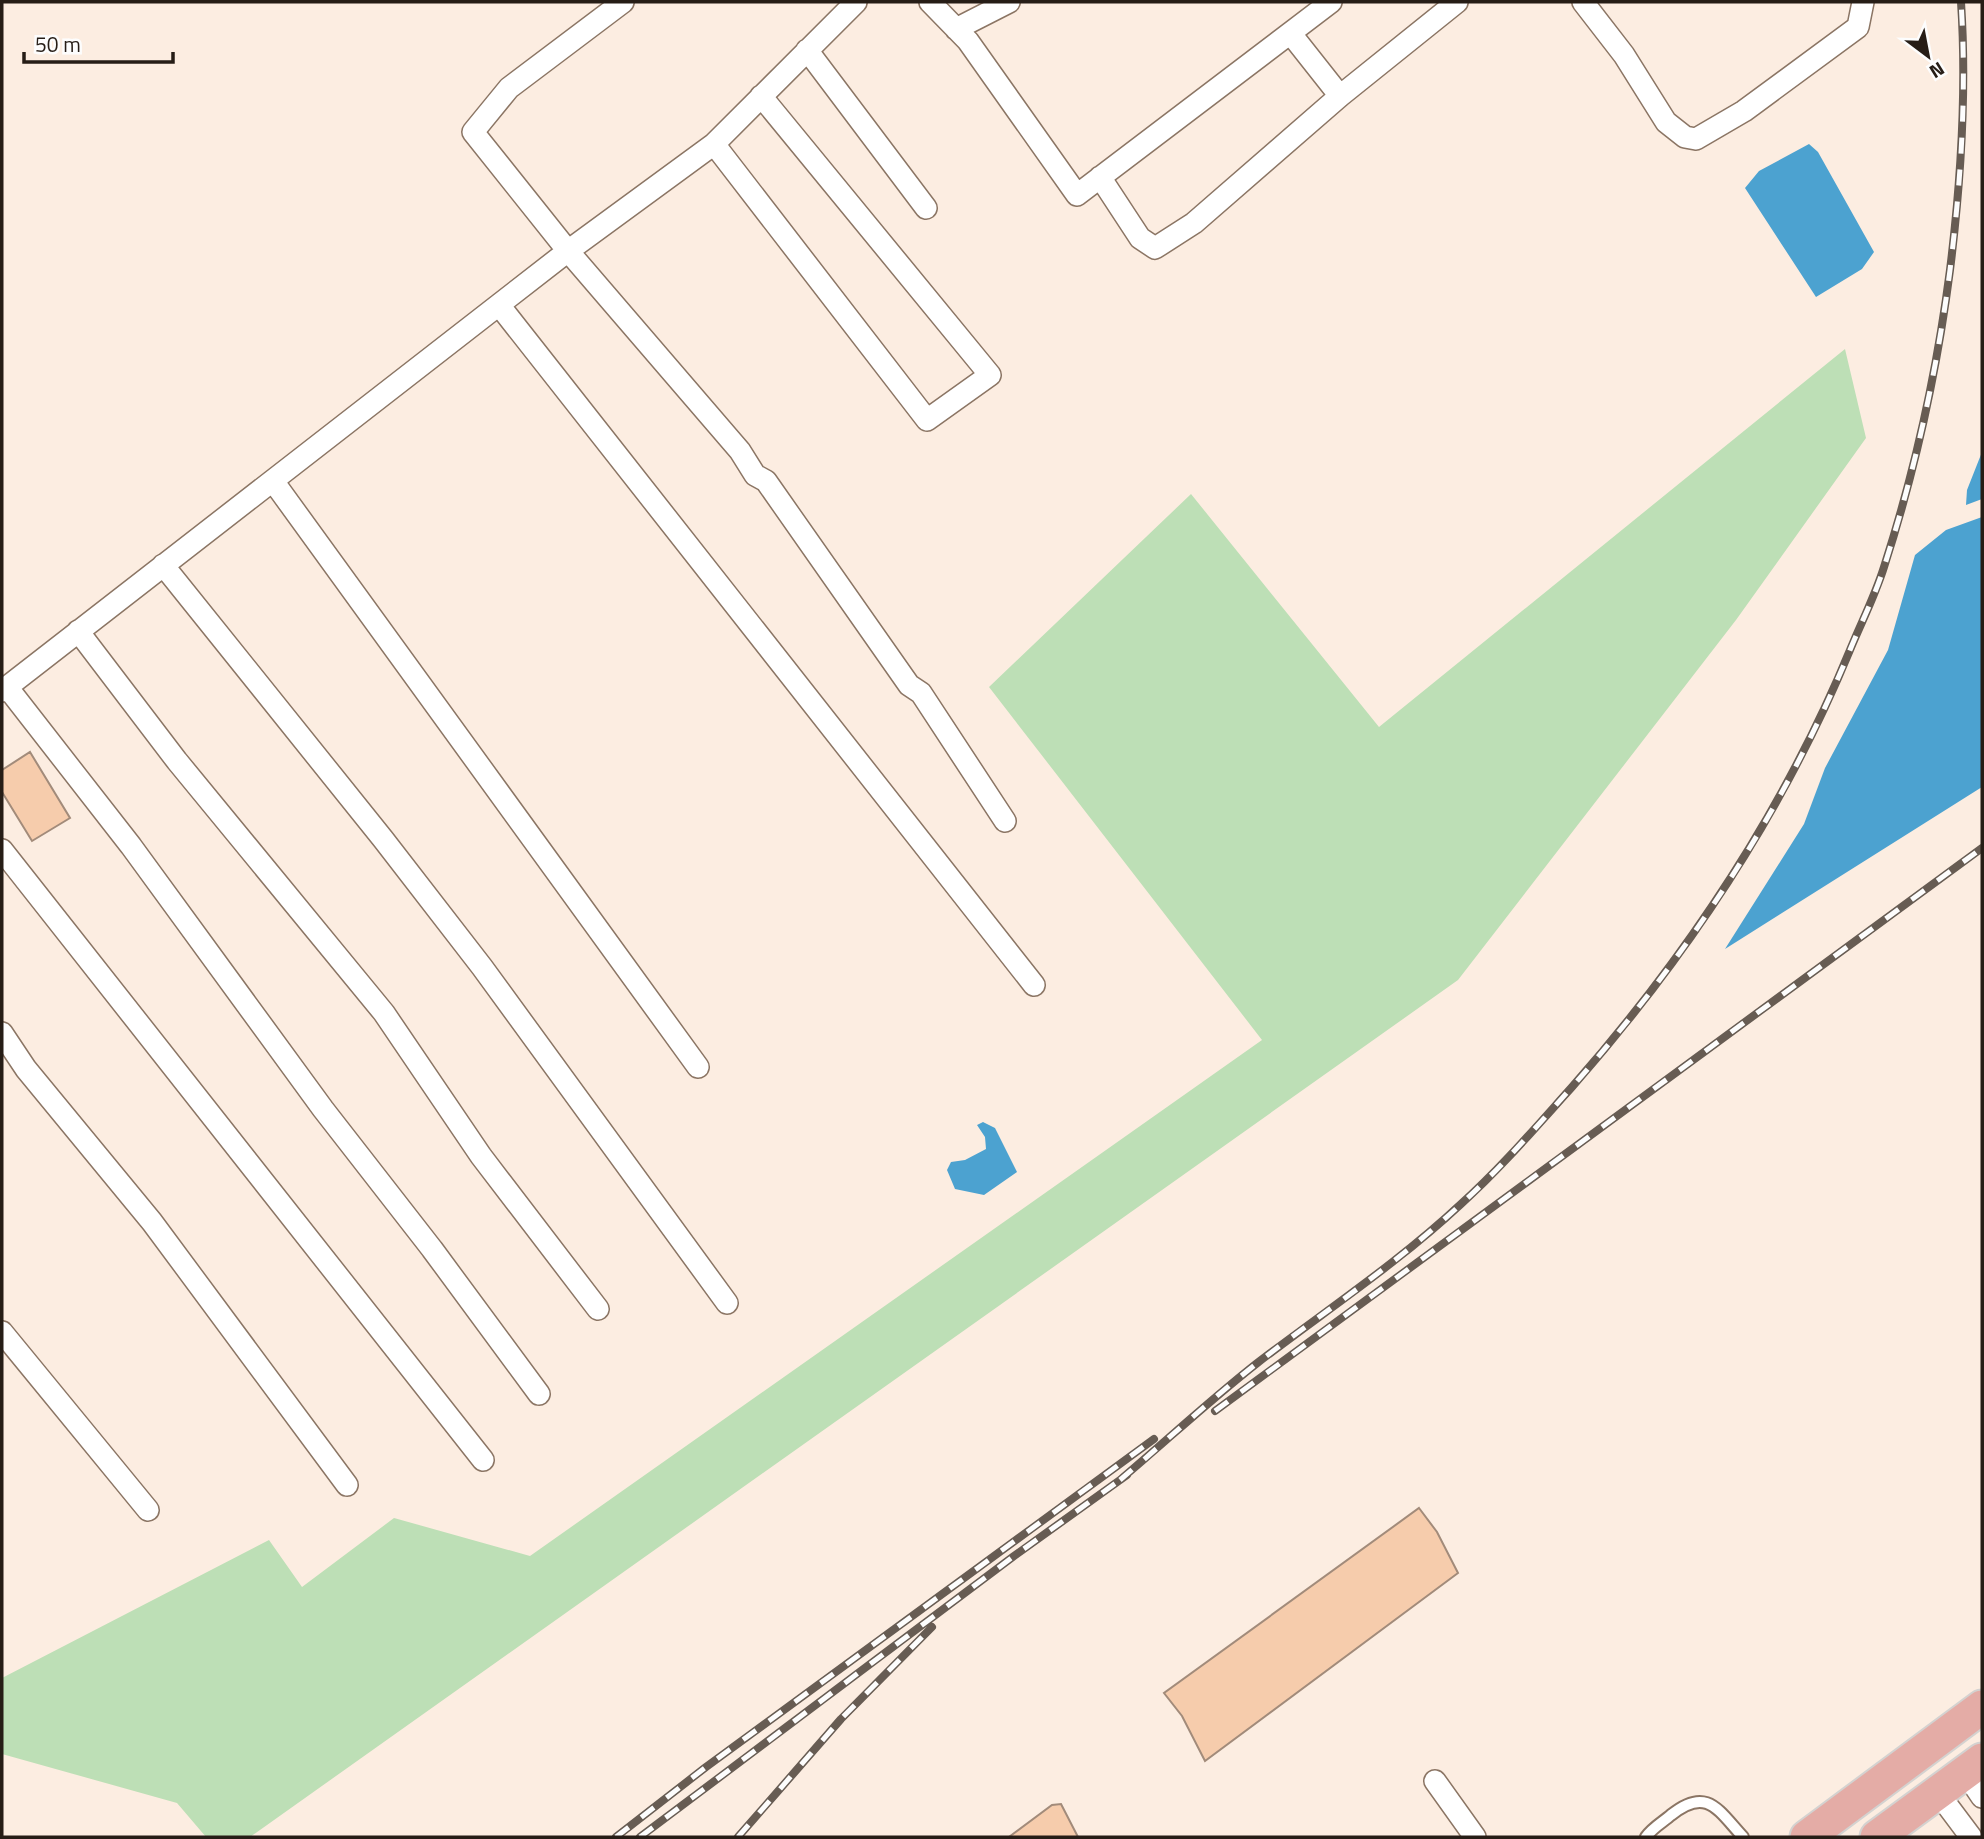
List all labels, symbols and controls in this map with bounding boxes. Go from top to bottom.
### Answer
scale bar [24,21,173,65]
north arrow [1893,21,1963,91]
text: 50 m [35,28,81,60]
text: N [1924,55,1951,87]

